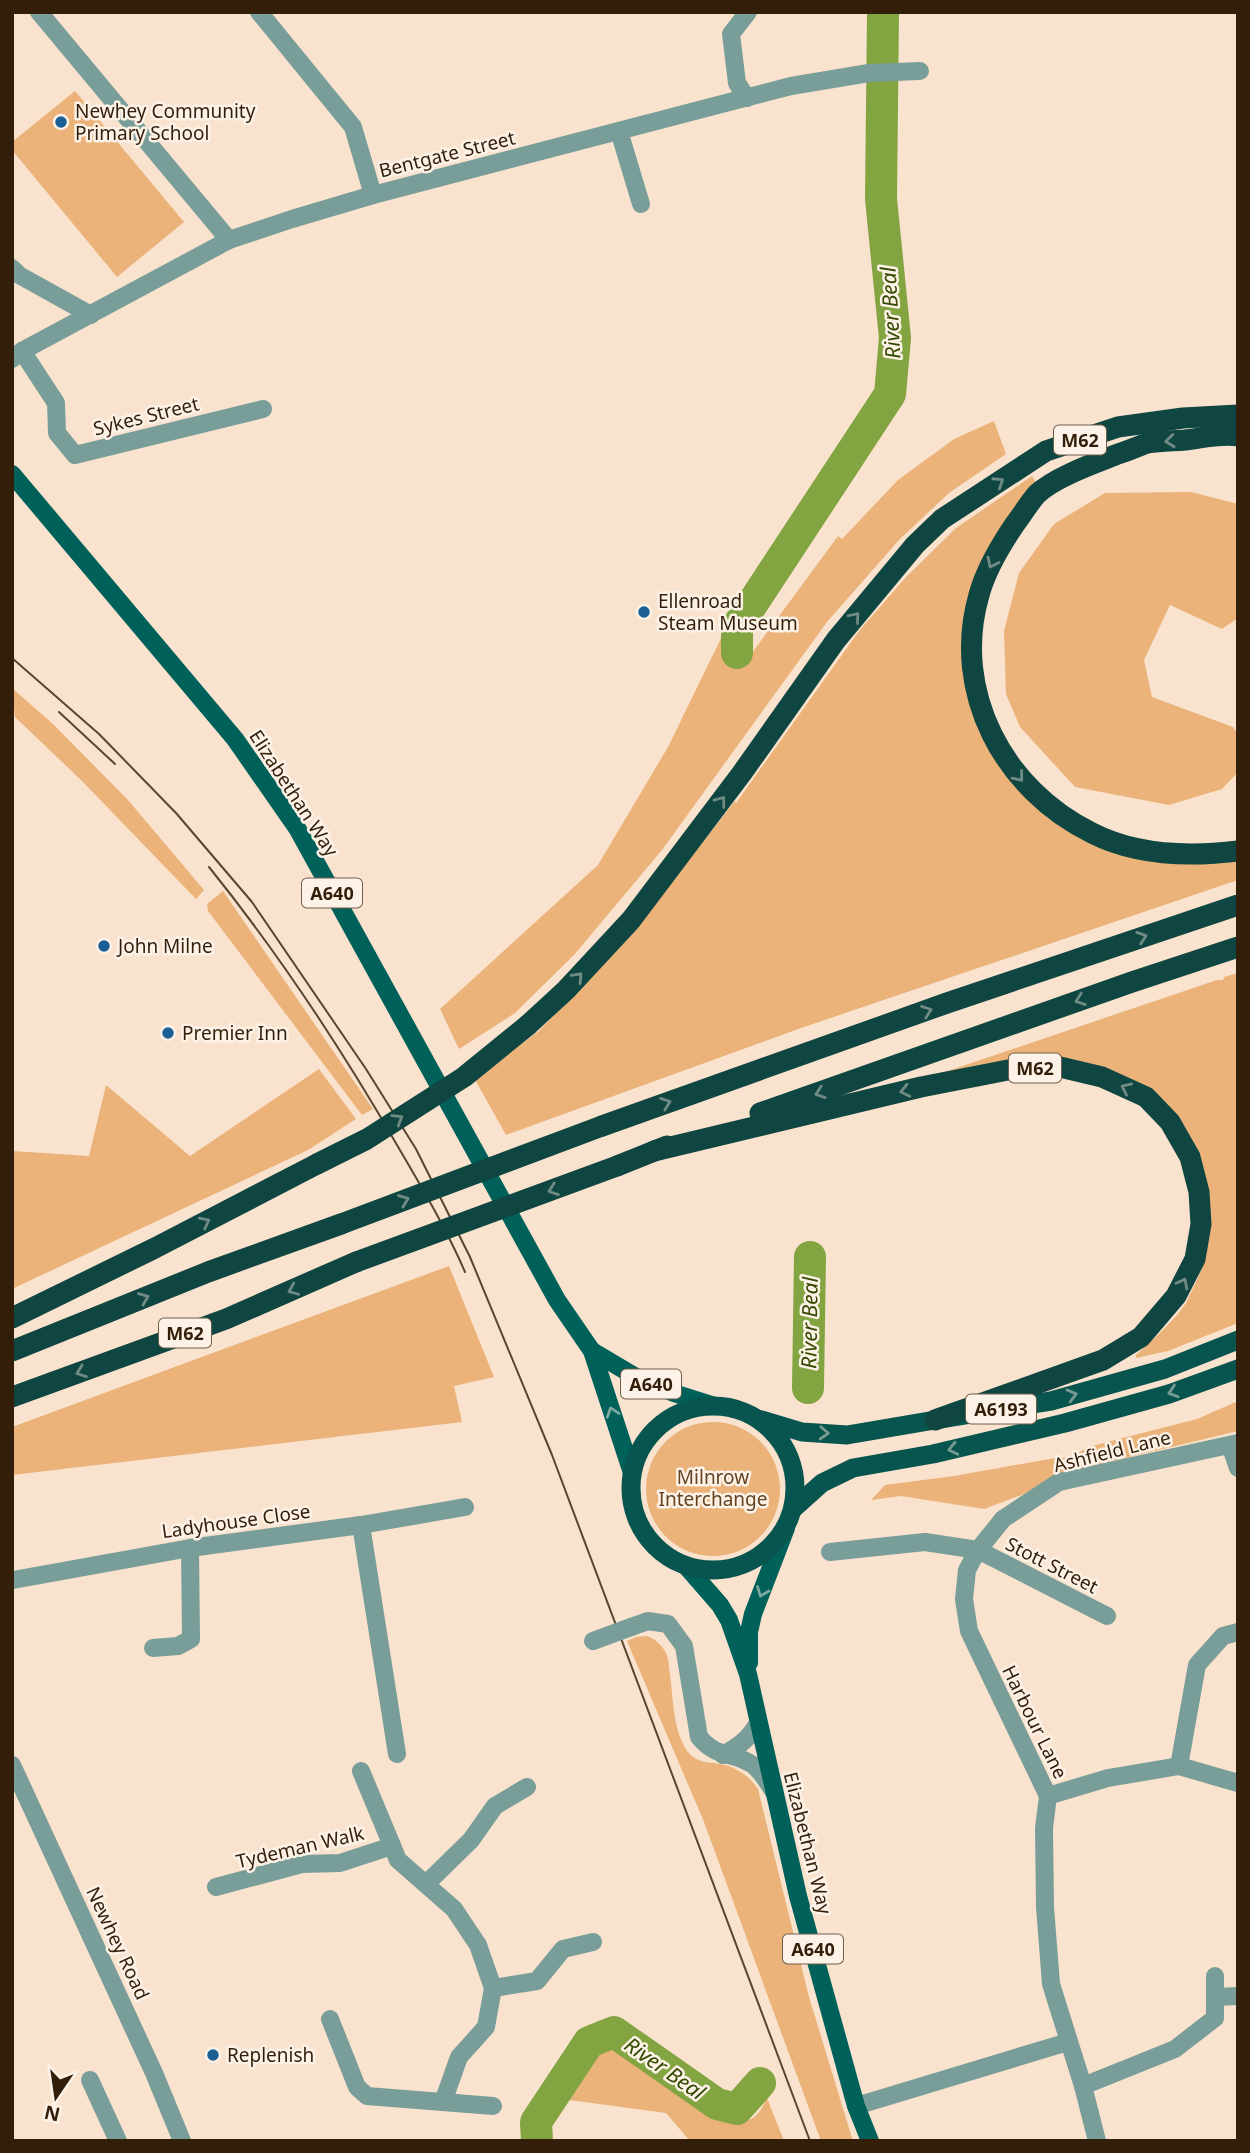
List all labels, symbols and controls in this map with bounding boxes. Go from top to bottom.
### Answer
place label: Newhey Community Primary School [75,98,256,146]
marker: Newhey Community Primary School [53,114,69,130]
street label: Bentgate Street [376,124,518,183]
water label: River Beal [874,266,906,360]
street label: Sykes Street [90,390,202,442]
road number: M62 [1054,426,1106,454]
one-way arrow [1164,434,1176,449]
one-way arrow [991,478,1004,490]
one-way arrow [986,556,1000,568]
place label: Ellenroad Steam Museum [658,588,798,636]
marker: Ellenroad Steam Museum [636,604,652,620]
one-way arrow [847,613,859,626]
street label: Elizabethan Way [243,725,345,862]
one-way arrow [1010,769,1023,781]
one-way arrow [713,796,725,809]
road number: A640 [302,878,362,908]
one-way arrow [1135,931,1147,945]
place label: John Milne [116,933,213,959]
marker: John Milne [96,938,112,954]
one-way arrow [569,972,582,985]
one-way arrow [1075,992,1087,1006]
one-way arrow [920,1005,932,1019]
place label: Premier Inn [182,1020,288,1046]
marker: Premier Inn [160,1025,176,1041]
road number: M62 [1009,1054,1061,1083]
one-way arrow [1121,1082,1134,1096]
one-way arrow [899,1083,911,1097]
one-way arrow [814,1084,826,1098]
one-way arrow [660,1097,672,1111]
one-way arrow [391,1115,404,1128]
one-way arrow [548,1181,560,1195]
one-way arrow [398,1195,410,1209]
one-way arrow [198,1217,210,1231]
water label: River Beal [794,1276,824,1369]
one-way arrow [1174,1278,1188,1290]
one-way arrow [288,1281,300,1295]
one-way arrow [137,1292,149,1306]
road number: M62 [159,1318,211,1348]
one-way arrow [75,1364,88,1378]
road number: A640 [621,1370,681,1399]
one-way arrow [1168,1384,1180,1398]
one-way arrow [1066,1388,1078,1403]
road number: A6193 [966,1394,1036,1424]
one-way arrow [606,1407,620,1419]
street label: Ashfield Lane [1051,1424,1173,1478]
one-way arrow [819,1426,830,1441]
one-way arrow [947,1441,959,1456]
park label: Milnrow Interchange [659,1464,767,1512]
street label: Ladyhouse Close [160,1498,312,1544]
street label: Stott Street [1001,1531,1103,1599]
one-way arrow [756,1585,770,1597]
street label: Harbour Lane [996,1661,1074,1783]
street label: Elizabethan Way [778,1769,838,1917]
street label: Tydeman Walk [234,1820,366,1874]
street label: Newhey Road [80,1882,156,2004]
road number: A640 [783,1935,843,1964]
water label: River Beal [619,2030,711,2106]
place label: Replenish [227,2042,314,2068]
marker: Replenish [205,2047,221,2063]
north arrow [21,2062,91,2132]
text: N [42,2099,63,2128]

